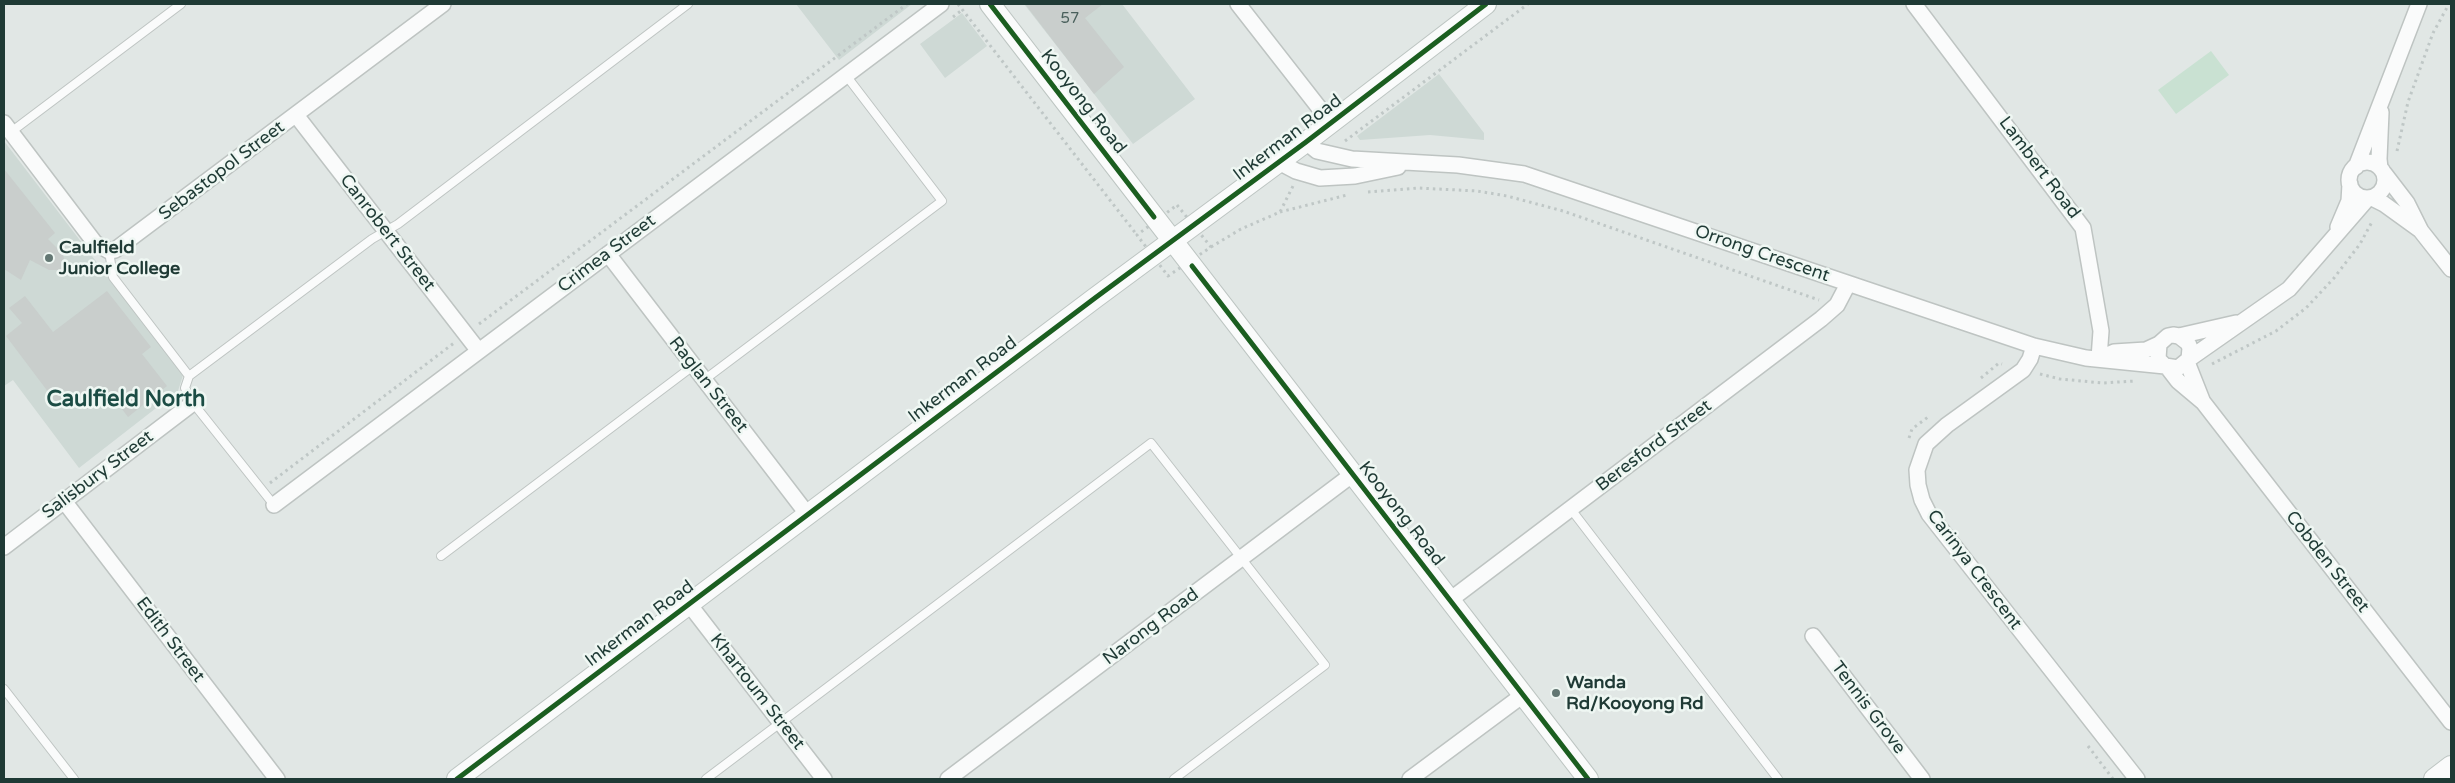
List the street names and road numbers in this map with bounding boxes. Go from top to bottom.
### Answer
street label: Kooyong Road [1036,45,1130,159]
street label: Inkerman Road [1230,90,1346,186]
street label: Lambert Road [1994,113,2084,223]
street label: Sebastopol Street [155,117,289,225]
street label: Canrobert Street [335,170,439,296]
street label: Crimea Street [554,210,660,298]
street label: Orrong Crescent [1692,221,1832,287]
street label: Inkerman Road [905,332,1021,428]
street label: Raglan Street [664,333,752,437]
street label: Beresford Street [1592,395,1716,497]
street label: Salisbury Street [38,426,158,524]
street label: Kooyong Road [1354,457,1448,571]
street label: Carinya Crescent [1922,506,2026,634]
street label: Cobden Street [2281,507,2373,617]
street label: Inkerman Road [582,576,698,672]
street label: Narong Road [1099,584,1203,670]
street label: Edith Street [131,593,209,687]
street label: Khartoum Street [705,630,809,754]
street label: Tennis Grove [1826,657,1910,759]

